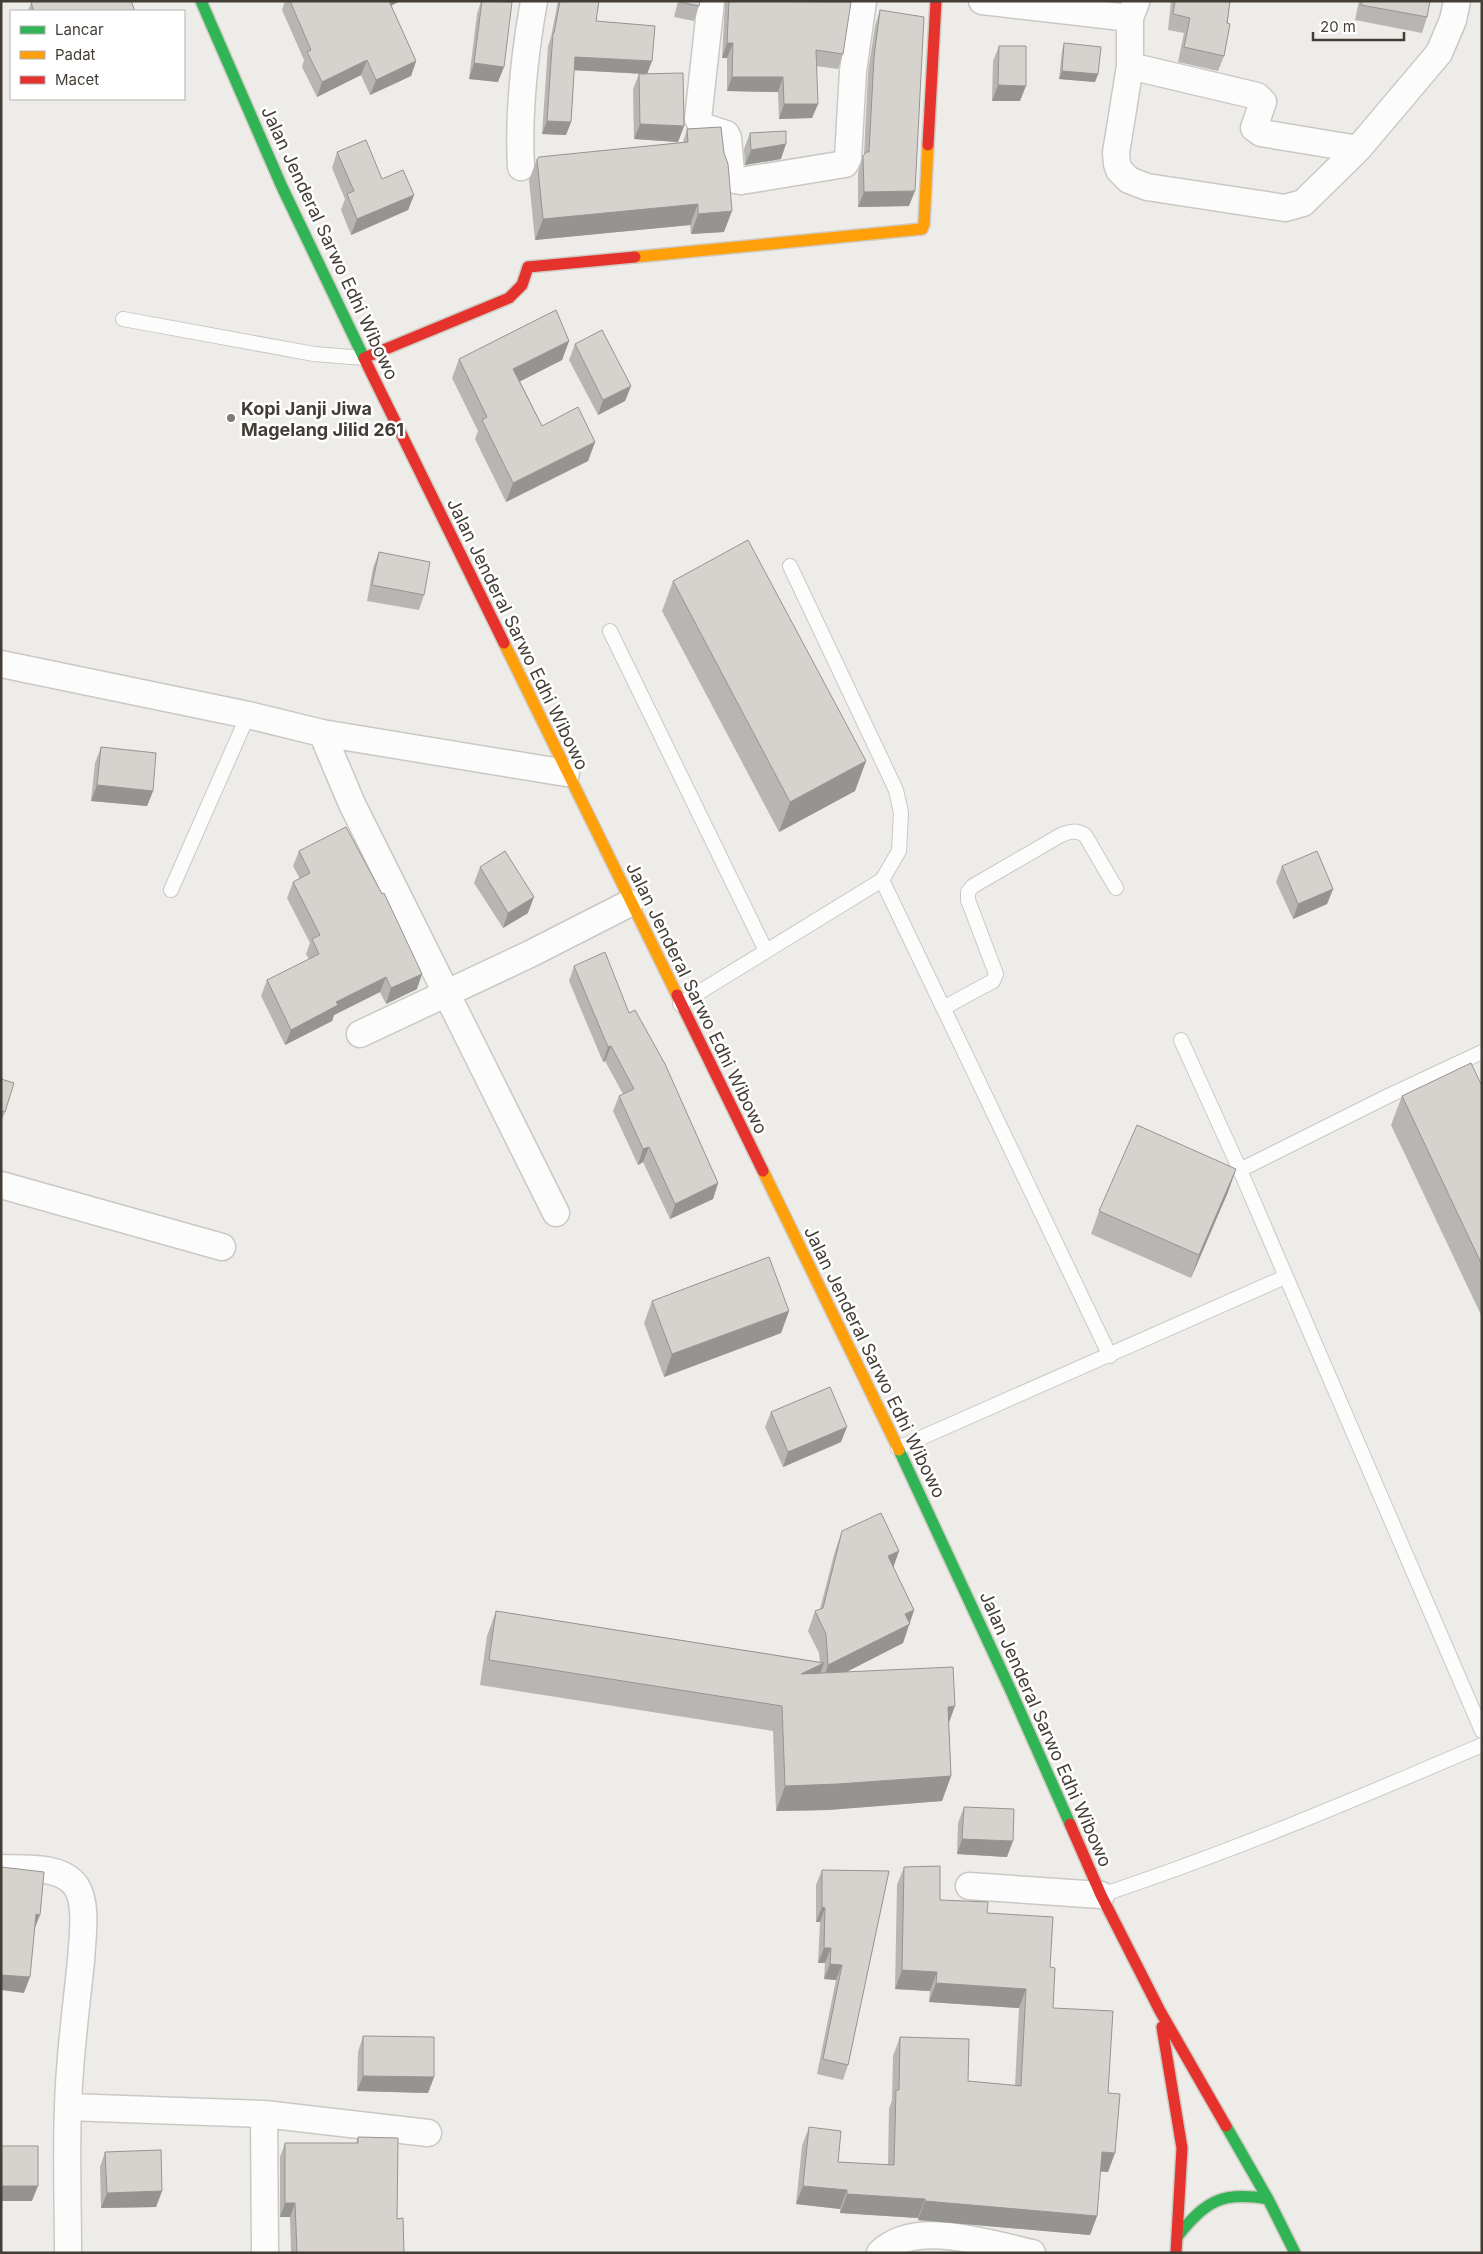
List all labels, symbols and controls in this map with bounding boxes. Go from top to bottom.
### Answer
legend [10,10,185,100]
scale bar [1313,10,1404,42]
text: 20 m [1320,17,1356,36]
text: Lancar [55,20,104,39]
text: Padat [55,45,96,64]
text: Macet [55,70,99,89]
street label: Jalan Jenderal Sarwo Edhi Wibowo [257,103,403,383]
place label: Kopi Janji Jiwa Magelang Jilid 261 [241,398,404,440]
marker: Kopi Janji Jiwa Magelang Jilid 261 [225,412,237,424]
street label: Jalan Jenderal Sarwo Edhi Wibowo [443,495,593,773]
street label: Jalan Jenderal Sarwo Edhi Wibowo [622,859,772,1137]
street label: Jalan Jenderal Sarwo Edhi Wibowo [800,1223,950,1501]
street label: Jalan Jenderal Sarwo Edhi Wibowo [976,1588,1116,1870]

